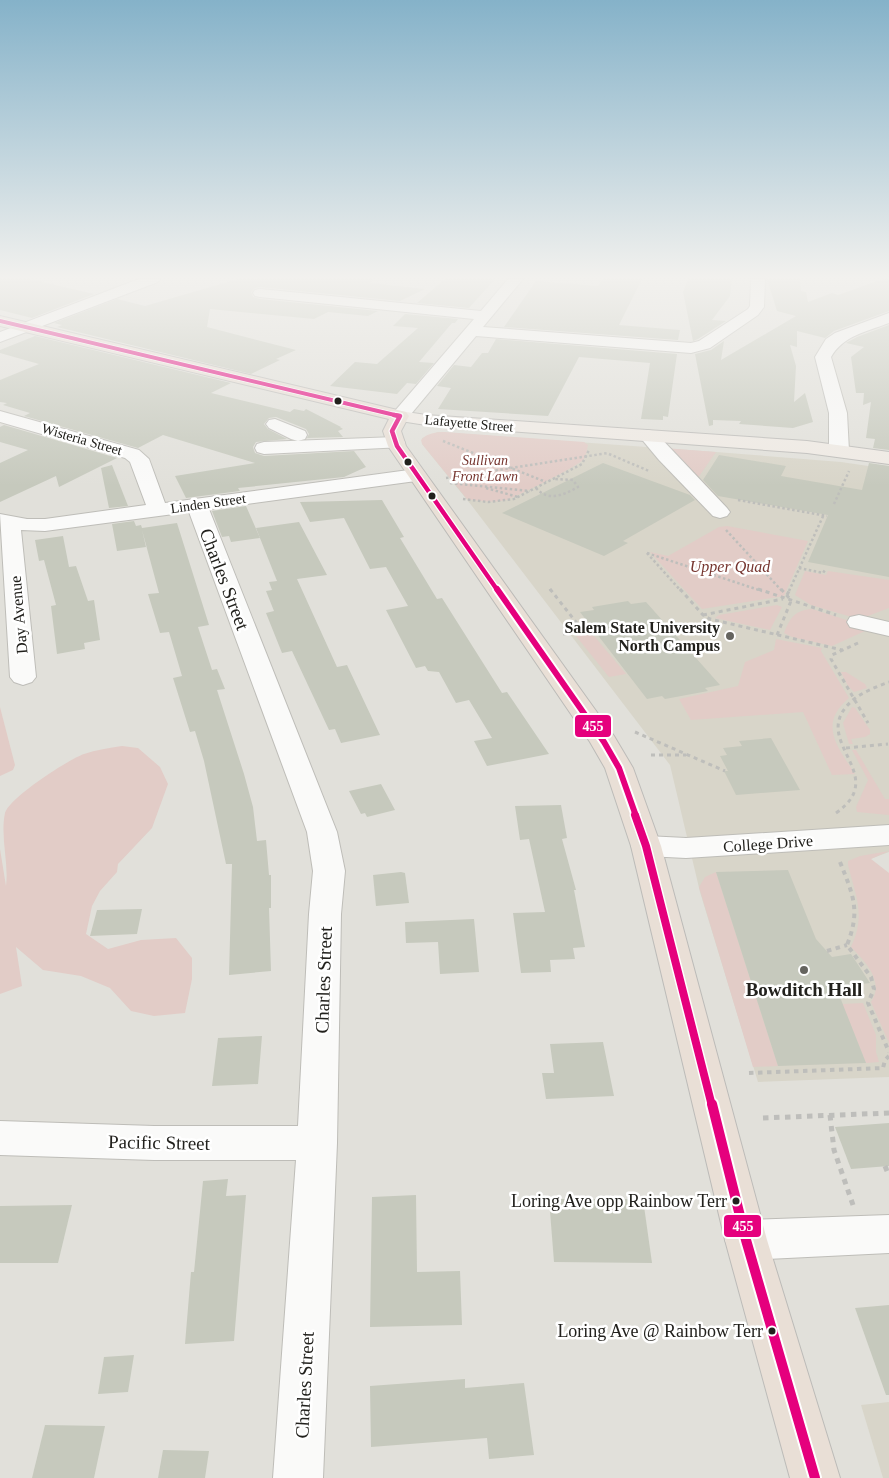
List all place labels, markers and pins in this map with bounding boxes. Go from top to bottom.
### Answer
unlabelled marker [333,396,343,406]
unlabelled marker [403,457,413,467]
unlabelled marker [427,491,437,501]
place label: Salem State University North Campus [564,619,720,655]
marker: Salem State University North Campus [724,630,736,642]
marker: Bowditch Hall [798,964,810,976]
place label: Bowditch Hall [746,979,862,1000]
place label: Loring Ave opp Rainbow Terr [511,1191,727,1211]
marker: Loring Ave opp Rainbow Terr [731,1196,741,1206]
place label: Loring Ave @ Rainbow Terr [557,1321,763,1341]
marker: Loring Ave @ Rainbow Terr [767,1326,777,1336]

